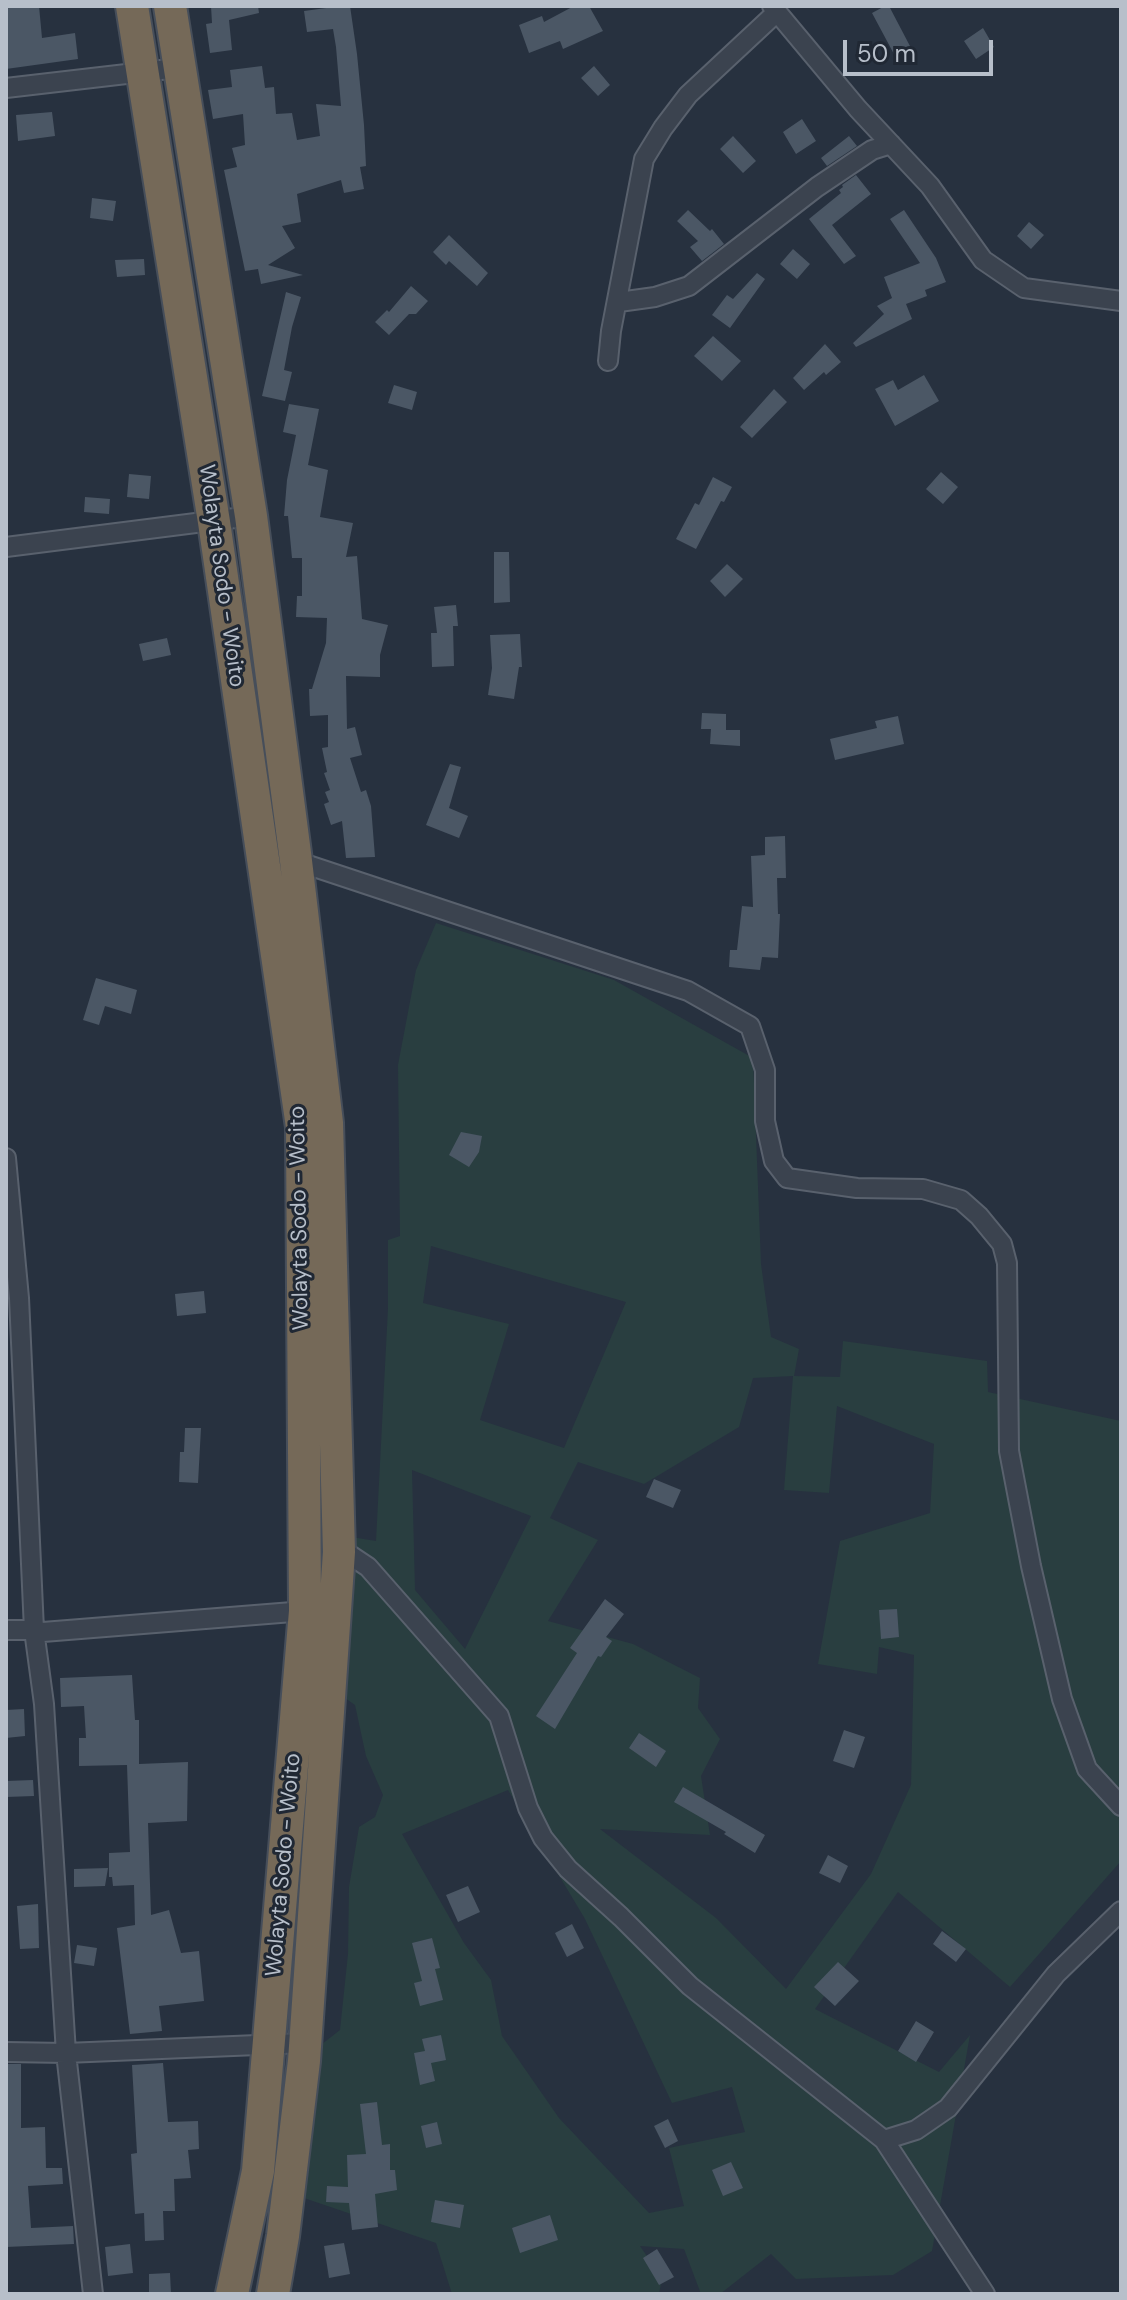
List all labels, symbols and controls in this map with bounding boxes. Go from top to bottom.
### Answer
scale bar [847,24,997,74]
text: 50 m [857,38,916,69]
street label: Wolayta Sodo - Woito [192,463,250,689]
street label: Wolayta Sodo - Woito [285,1106,315,1330]
street label: Wolayta Sodo - Woito [261,1752,307,1978]

